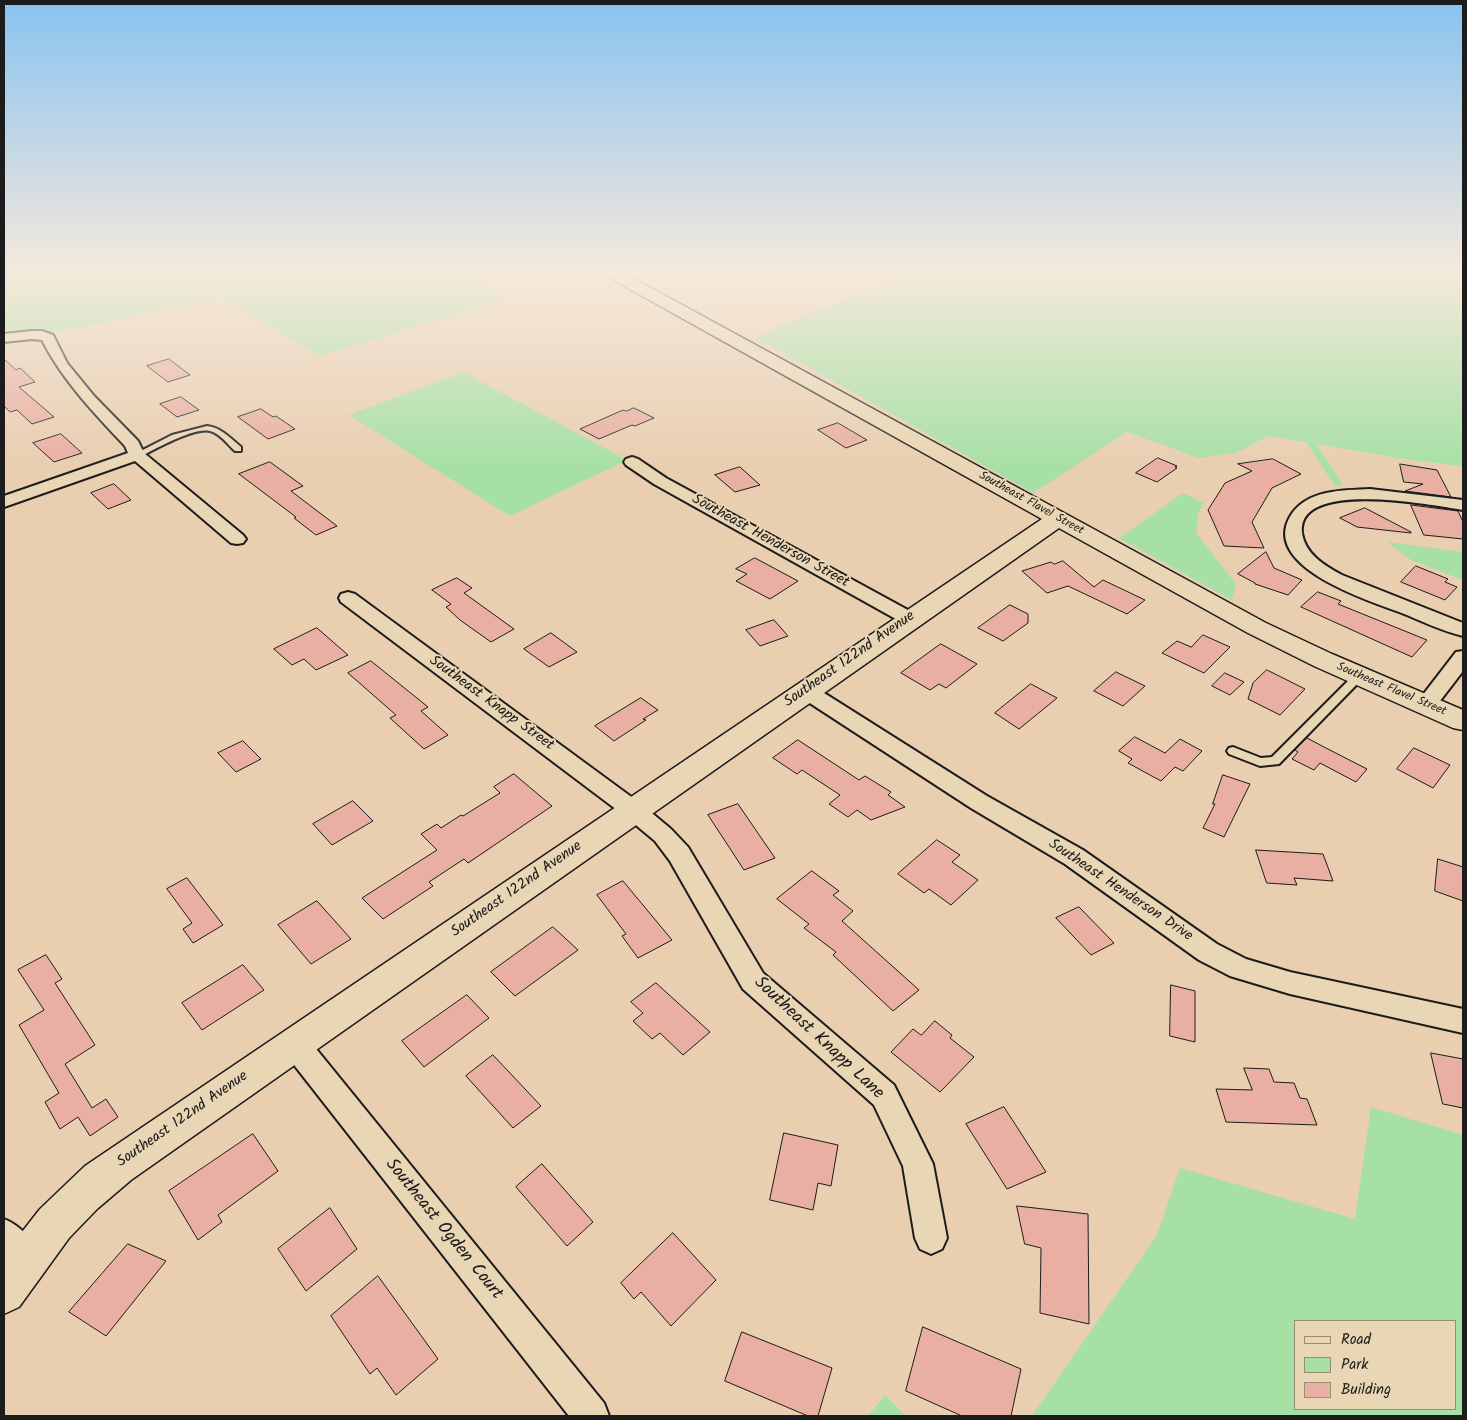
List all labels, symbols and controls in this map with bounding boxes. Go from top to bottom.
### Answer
street label: Southeast Flavel Street [976,469,1086,539]
street label: Southeast Henderson Street [688,491,852,593]
street label: Southeast 122nd Avenue [781,608,919,712]
street label: Southeast Knapp Street [425,653,557,755]
street label: Southeast Flavel Street [1334,660,1448,720]
street label: Southeast Henderson Drive [1044,836,1196,946]
street label: Southeast 122nd Avenue [448,838,586,942]
street label: Southeast Knapp Lane [748,973,888,1105]
street label: Southeast 122nd Avenue [114,1068,252,1172]
street label: Southeast Ogden Court [379,1155,507,1305]
legend [1294,1320,1457,1410]
text: Road [1341,1328,1371,1352]
text: Park [1341,1353,1368,1377]
text: Building [1341,1378,1391,1402]

